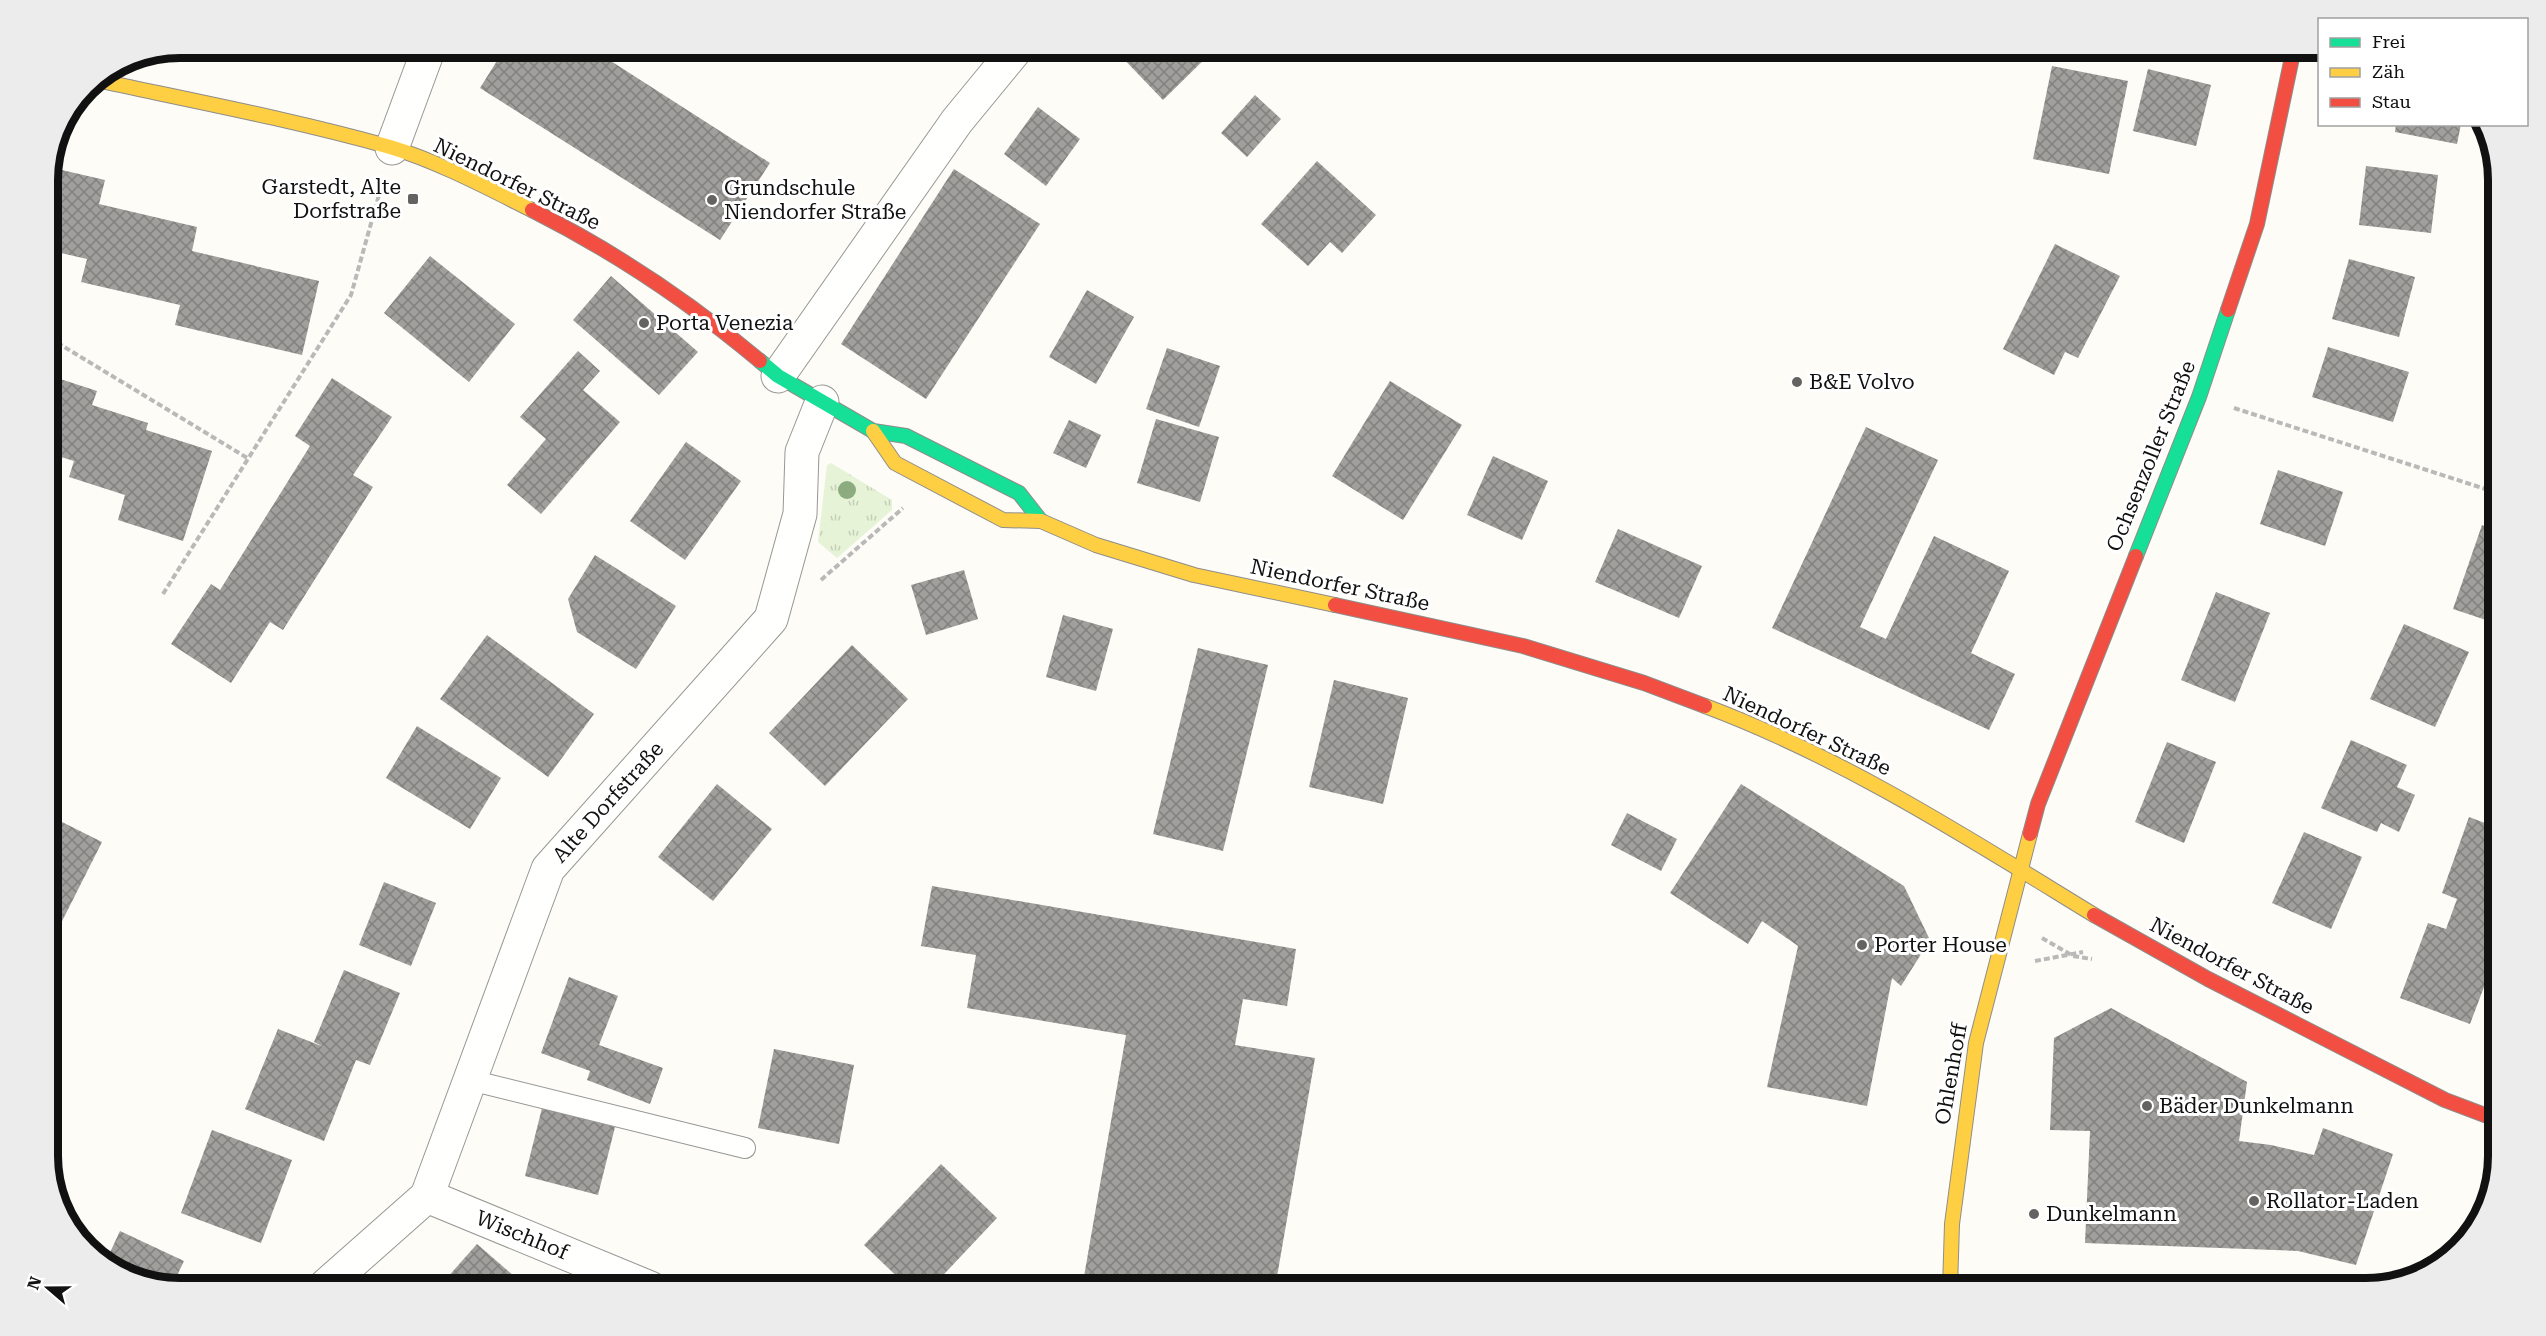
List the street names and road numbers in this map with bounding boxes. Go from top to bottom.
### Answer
street label: Niendorfer Straße [430,133,604,235]
street label: Ochsenzoller Straße [2102,357,2200,555]
street label: Niendorfer Straße [1248,554,1432,616]
street label: Niendorfer Straße [1719,682,1895,780]
street label: Alte Dorfstraße [548,737,668,867]
street label: Niendorfer Straße [2146,913,2318,1019]
street label: Ohlenhoff [1930,1021,1972,1127]
street label: Wischhof [472,1206,572,1265]

